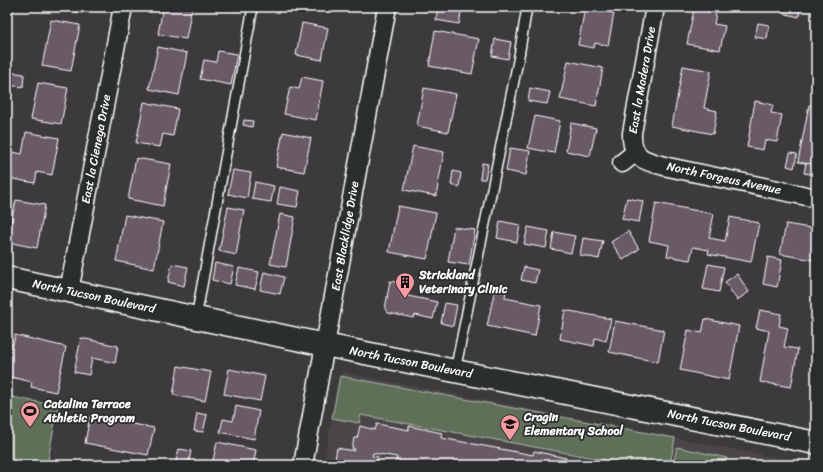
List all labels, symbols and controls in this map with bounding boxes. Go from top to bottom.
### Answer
street label: East la Madera Drive [622,25,662,135]
street label: East la Cienega Drive [75,92,117,206]
street label: North Forgeus Avenue [665,155,783,201]
street label: East Blacklidge Drive [325,179,366,293]
place label: Strickland Veterinary Clinic [418,264,508,300]
building icon: Strickland Veterinary Clinic [394,271,416,299]
street label: North Tucson Boulevard [31,272,159,320]
street label: North Tucson Boulevard [348,339,476,385]
place label: Catalina Terrace Athletic Program [43,393,135,429]
sports icon: Catalina Terrace Athletic Program [19,400,41,428]
street label: North Tucson Boulevard [666,402,794,448]
place label: Cragin Elementary School [523,406,624,442]
school or university icon: Cragin Elementary School [499,413,521,441]

